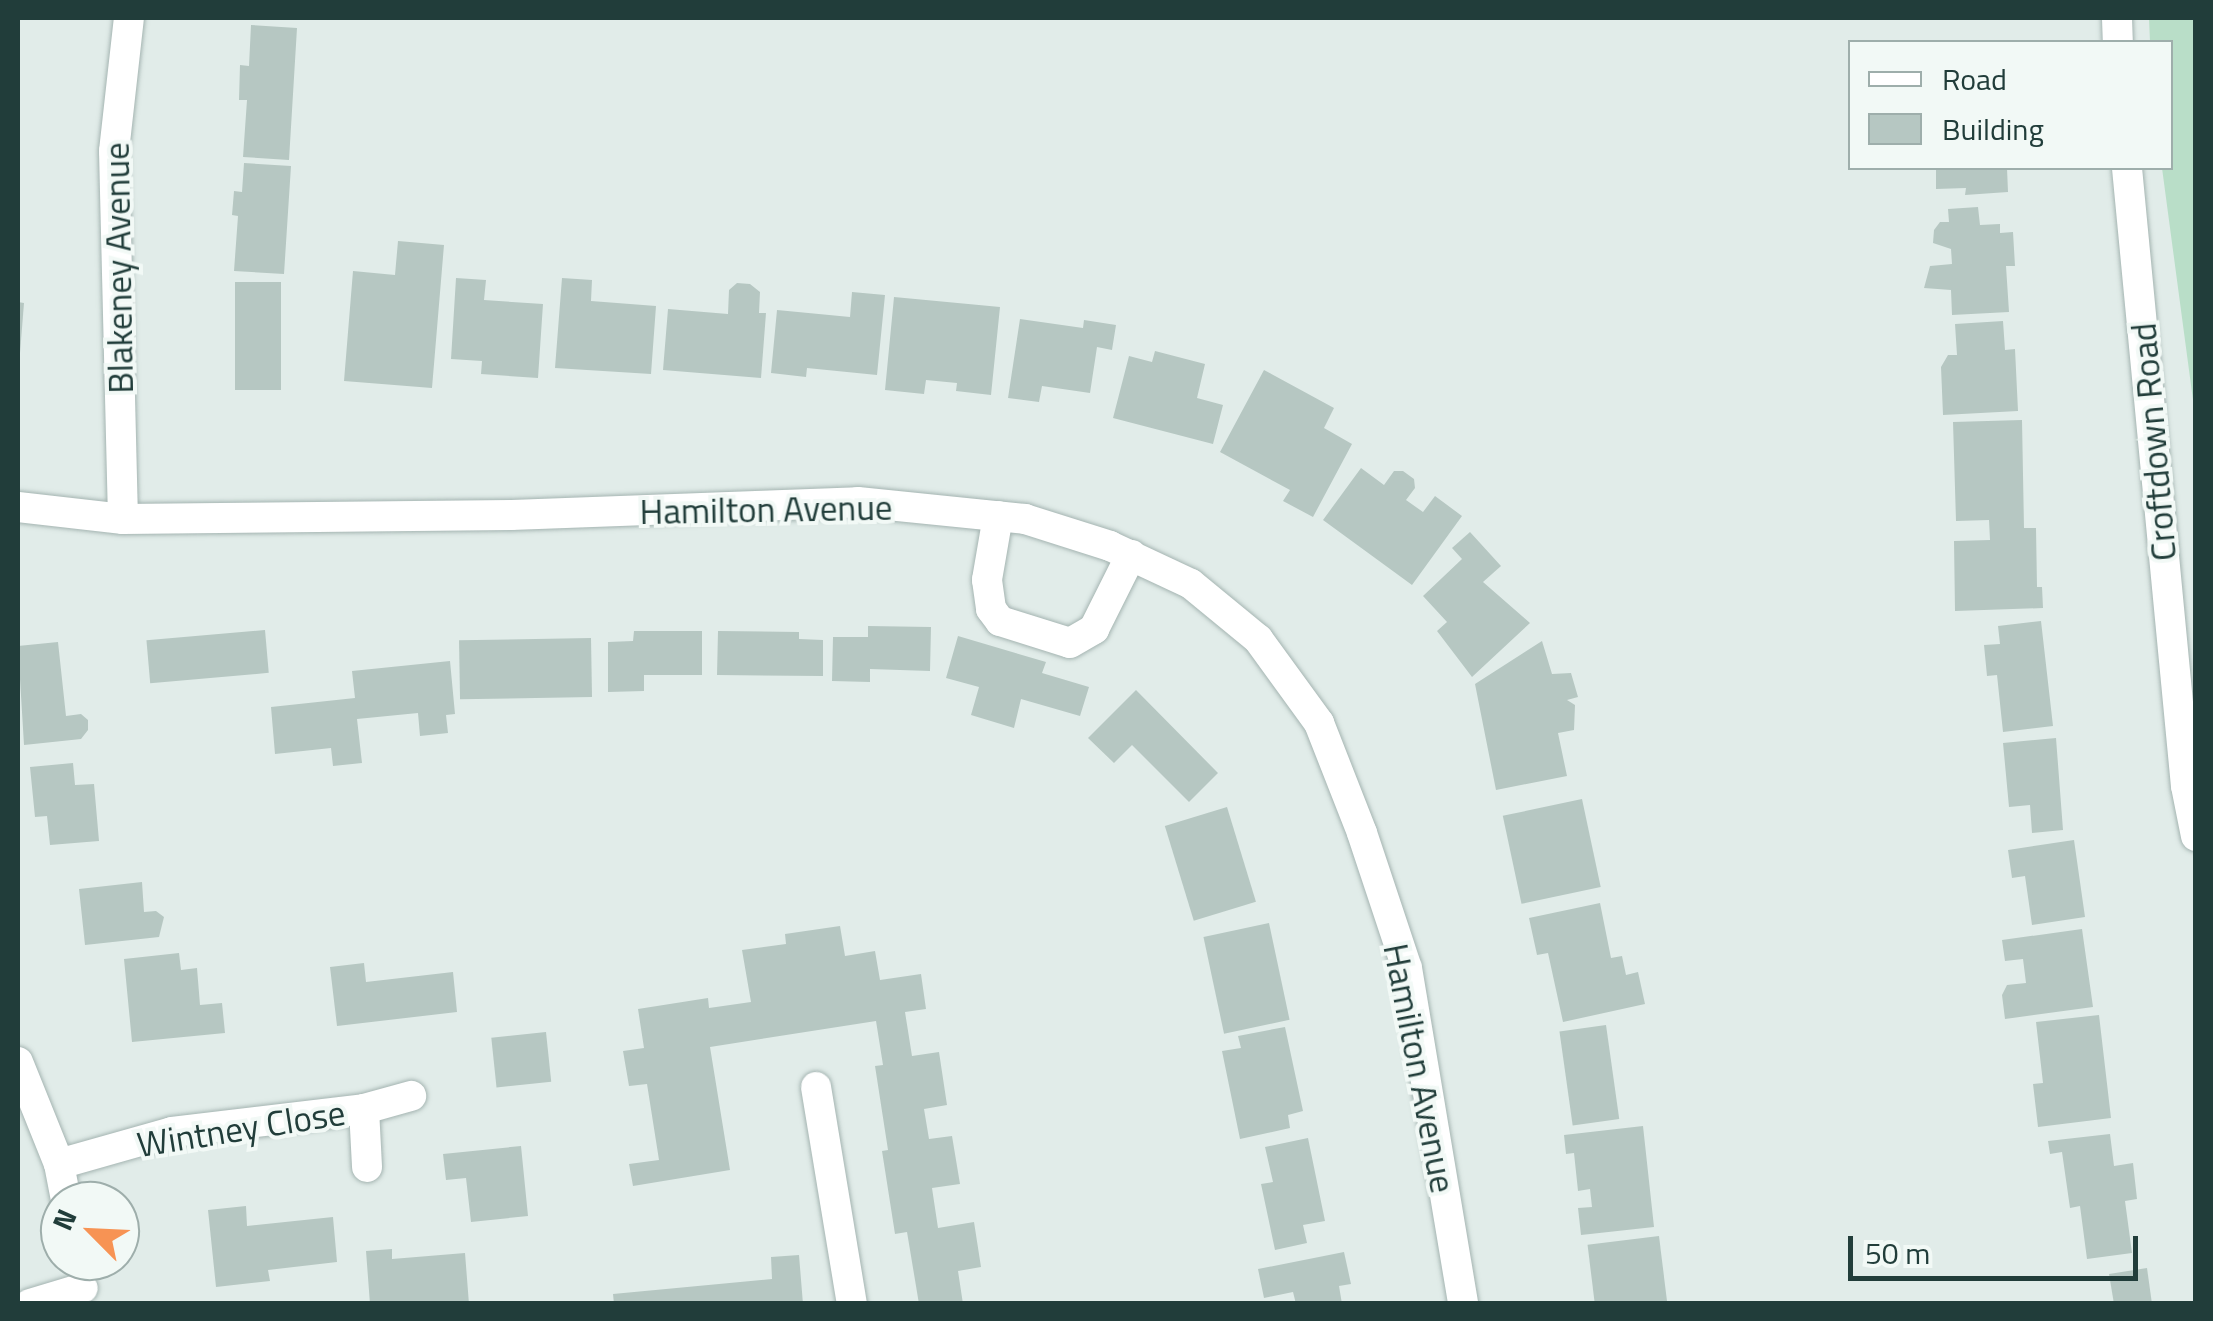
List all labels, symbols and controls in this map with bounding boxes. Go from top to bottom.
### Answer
legend [1848,40,2173,170]
text: Road [1942,56,2007,102]
text: Building [1942,106,2044,152]
street label: Blakeney Avenue [95,142,141,394]
street label: Croftdown Road [2122,321,2184,563]
street label: Hamilton Avenue [639,486,893,532]
street label: Hamilton Avenue [1375,940,1465,1196]
street label: Wintney Close [134,1091,348,1165]
north arrow [40,1181,140,1281]
text: N [40,1202,88,1237]
scale bar [1853,1216,2143,1278]
text: 50 m [1865,1230,1930,1276]

